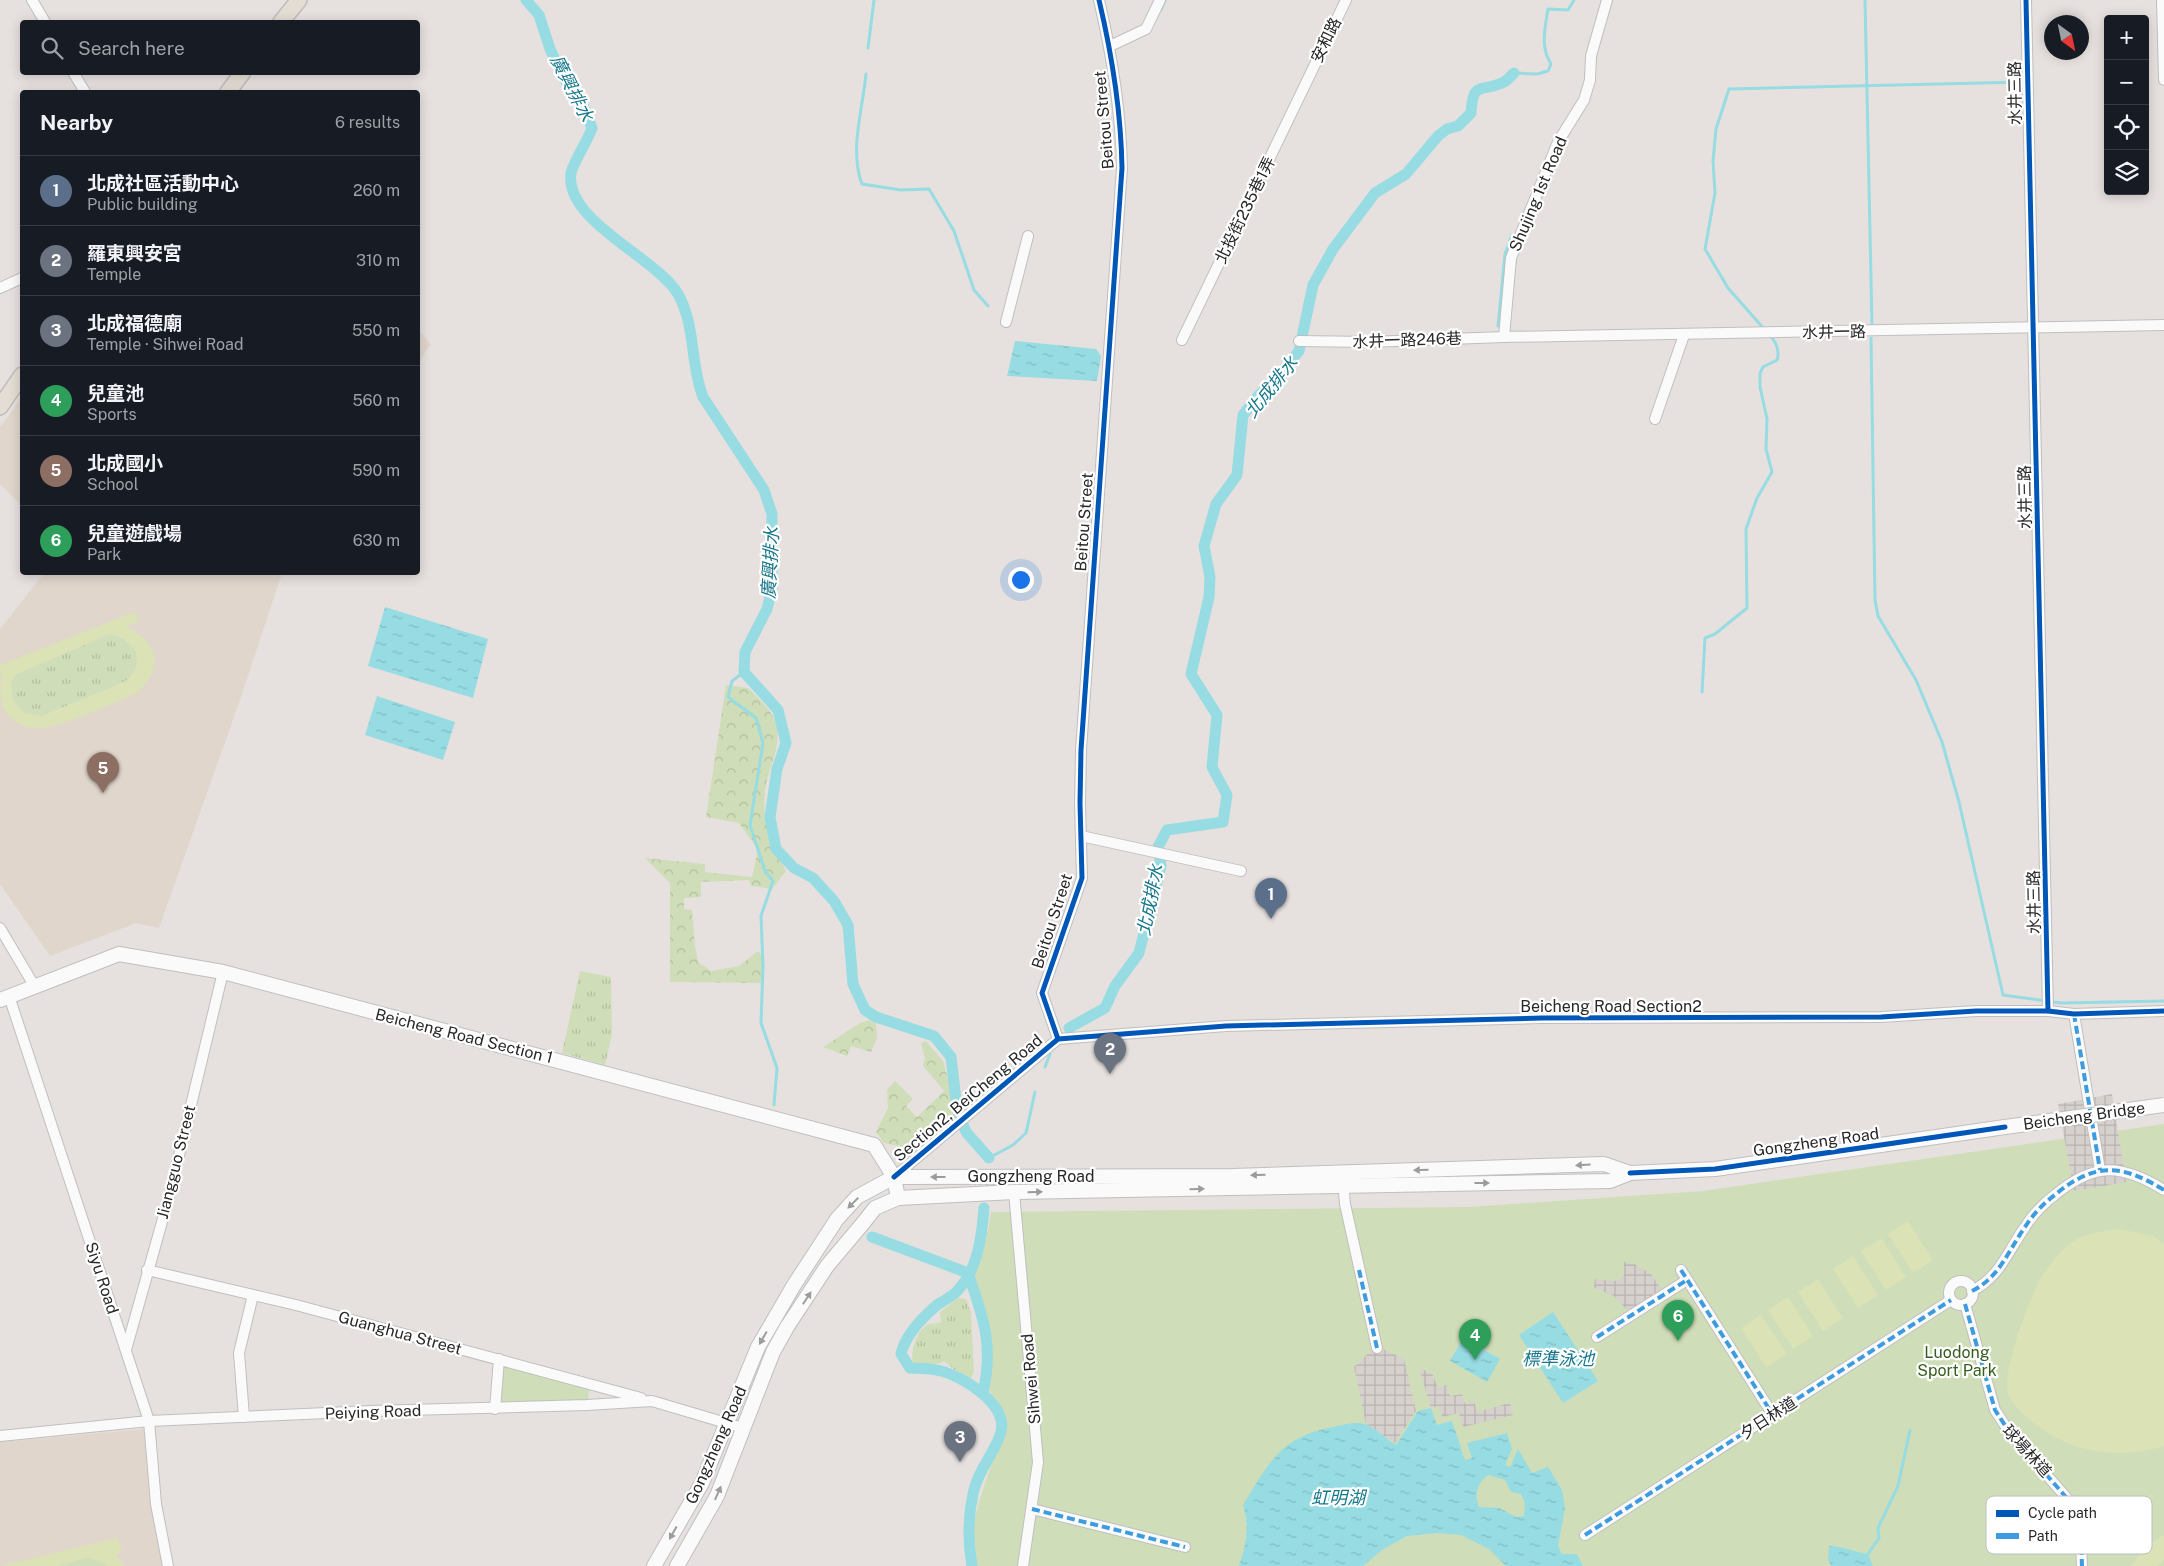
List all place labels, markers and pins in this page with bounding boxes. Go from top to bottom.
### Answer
pin: 5 [87,752,119,793]
pin: 1 [1255,878,1287,919]
pin: 2 [1094,1033,1126,1074]
pin: 6 [1662,1300,1694,1341]
pin: 4 [1459,1319,1491,1360]
pin: 3 [944,1421,976,1462]

